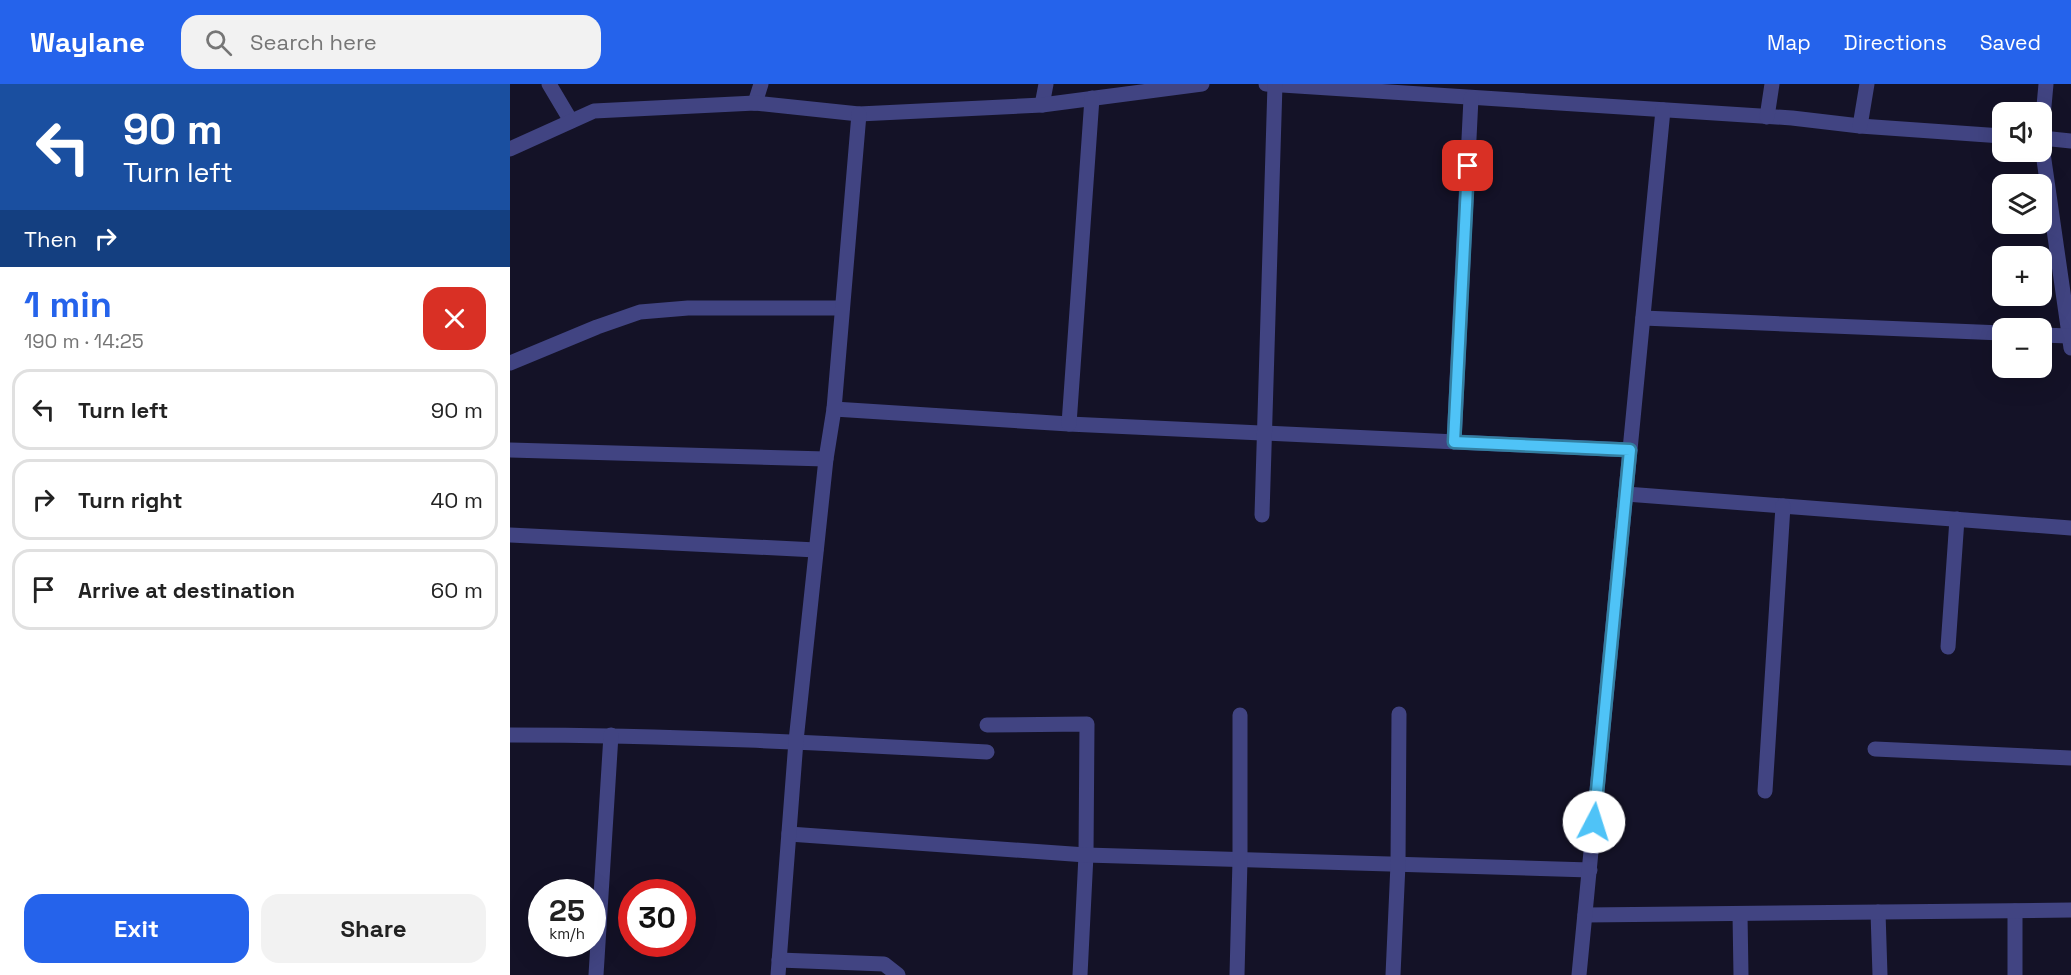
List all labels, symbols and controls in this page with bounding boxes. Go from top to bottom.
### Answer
search box [181,15,601,69]
text: Waylane [30,24,145,60]
icon: search [202,26,235,59]
text: Search here [250,28,377,56]
text: Map [1767,29,1811,56]
text: Directions [1844,29,1947,56]
text: Saved [1980,29,2041,56]
map controls [1992,102,2052,378]
button: sound [1992,102,2052,162]
text: 90 m [123,103,223,156]
icon: left [24,108,102,186]
pin [1442,140,1493,191]
icon: arrive [1451,149,1484,182]
text: Turn left [123,155,233,190]
button: layers [1992,174,2052,234]
icon: right [89,222,122,255]
text: Then [24,225,77,253]
button: + [1992,246,2052,306]
text: 1 min [24,282,112,328]
button: close [423,287,486,350]
button: − [1992,318,2052,378]
text: 190 m · 14:25 [24,328,144,354]
icon: left [27,393,60,426]
text: Turn left [78,396,168,424]
text: 90 m [431,396,483,424]
icon: right [27,483,60,516]
text: Turn right [78,486,183,514]
text: 40 m [431,486,483,514]
icon: arrive [27,573,60,606]
text: Arrive at destination [78,576,295,604]
text: 60 m [431,576,483,604]
position arrow [1562,790,1626,854]
speed limit sign: 30 [618,879,696,957]
text: 25 [549,891,585,930]
button: Exit [24,894,249,963]
button: Share [261,894,486,963]
text: km/h [549,924,585,943]

